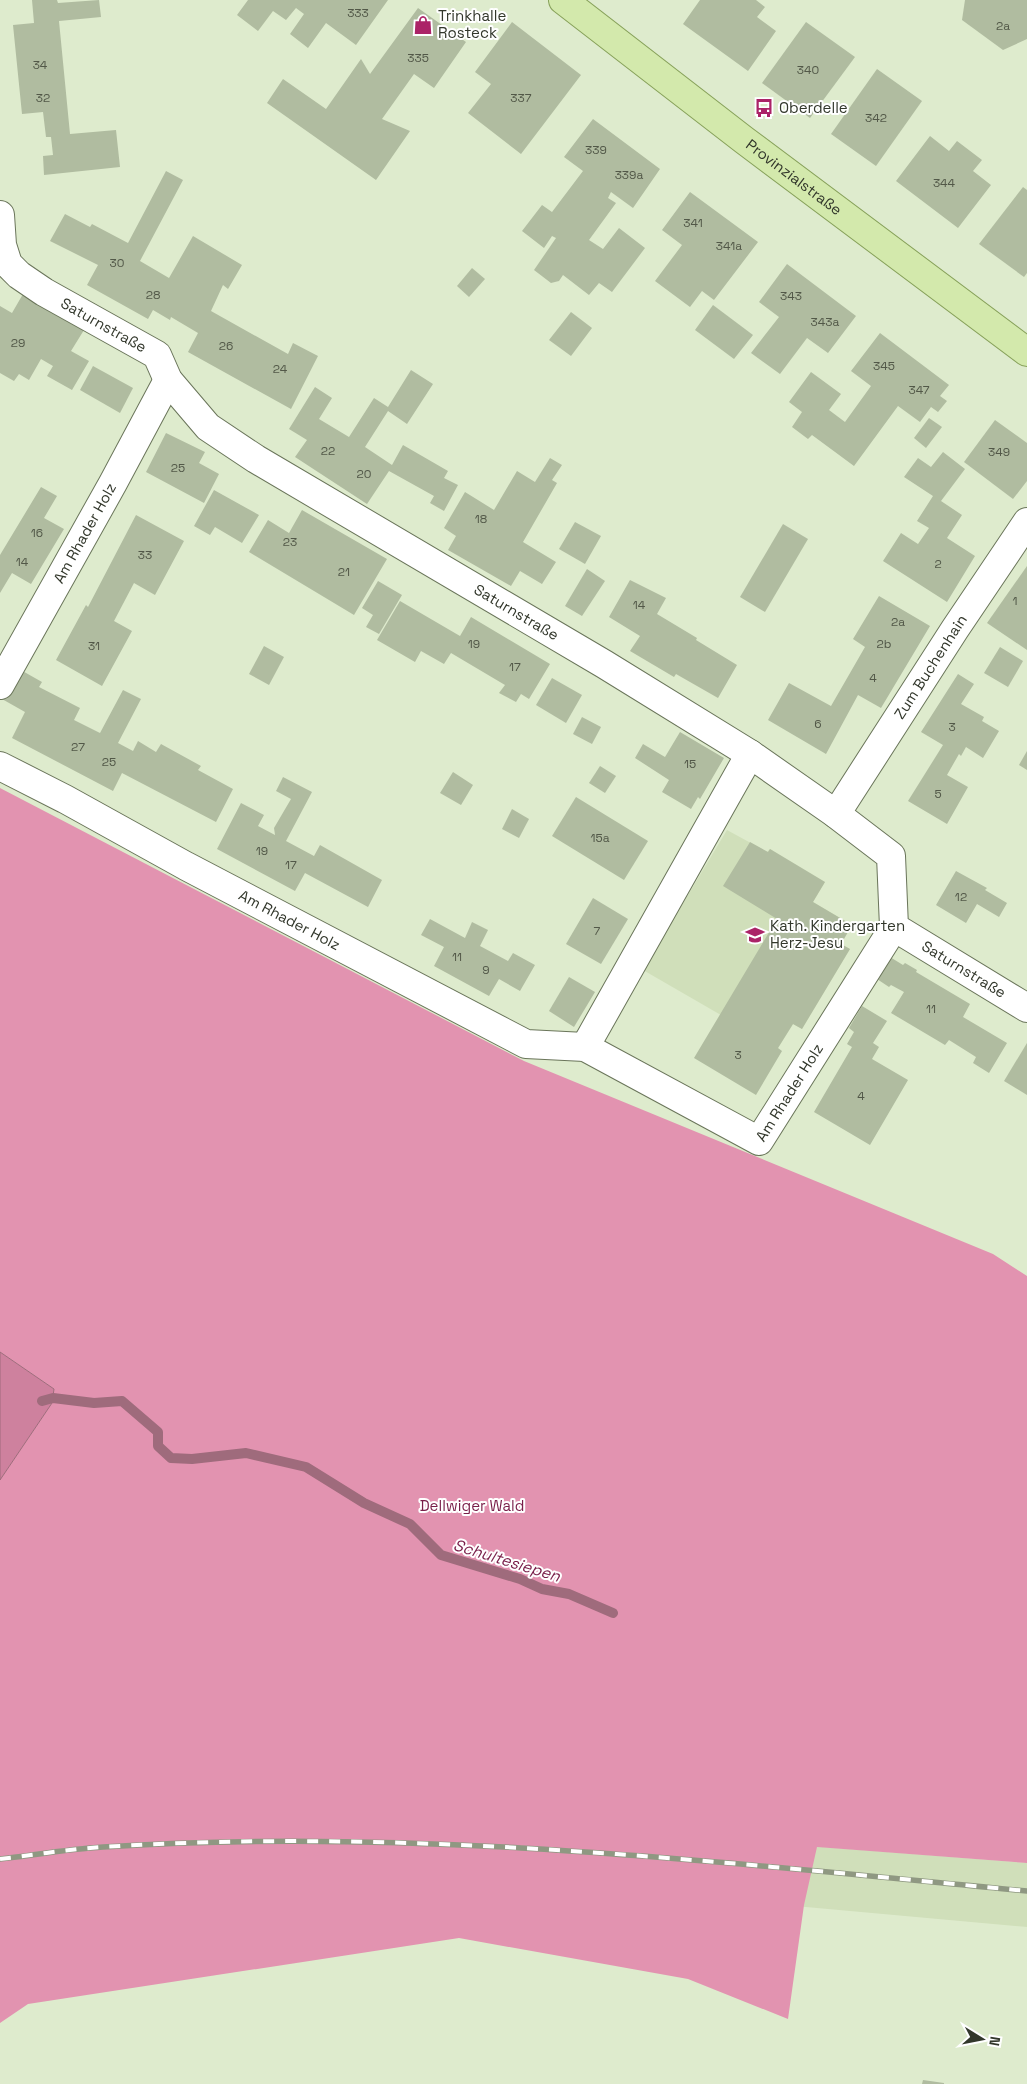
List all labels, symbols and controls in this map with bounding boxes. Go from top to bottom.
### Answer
house number: 333 [347,5,369,21]
place label: Trinkhalle Rosteck [438,6,506,42]
shop icon: Trinkhalle Rosteck [412,14,434,36]
house number: 2a [996,18,1010,34]
house number: 335 [407,50,429,66]
house number: 34 [33,57,48,73]
house number: 340 [797,62,819,78]
house number: 32 [36,90,50,106]
house number: 337 [510,90,532,106]
bus stop icon: Oberdelle [753,97,775,119]
place label: Oberdelle [779,98,848,117]
house number: 342 [865,110,887,126]
street label: Provinzialstraße [742,135,846,219]
house number: 339 [585,142,607,158]
house number: 339a [615,167,643,183]
house number: 344 [933,175,956,191]
house number: 341 [683,215,703,231]
house number: 341a [716,238,742,254]
house number: 30 [110,255,124,271]
house number: 28 [146,287,160,303]
house number: 343 [780,288,802,304]
street label: Saturnstraße [58,293,150,356]
house number: 343a [811,314,840,330]
house number: 29 [11,335,25,351]
house number: 26 [219,338,233,354]
house number: 345 [873,358,895,374]
house number: 24 [273,361,288,377]
house number: 347 [908,382,930,398]
house number: 22 [321,443,335,459]
house number: 349 [988,444,1010,460]
house number: 25 [171,460,185,476]
house number: 20 [357,466,371,482]
street label: Am Rhader Holz [49,479,120,586]
house number: 18 [475,511,487,527]
house number: 16 [31,525,43,541]
house number: 23 [283,534,297,550]
house number: 33 [138,547,152,563]
house number: 14 [16,554,29,570]
house number: 2 [934,556,942,572]
house number: 21 [338,564,350,580]
street label: Saturnstraße [471,580,563,644]
house number: 1 [1012,593,1018,609]
house number: 14 [633,597,646,613]
street label: Zum Buchenhain [890,611,971,722]
house number: 2a [891,614,905,630]
house number: 19 [468,636,480,652]
house number: 2b [877,636,892,652]
house number: 31 [88,638,100,654]
house number: 17 [509,659,521,675]
house number: 4 [869,670,877,686]
house number: 6 [814,716,822,732]
house number: 3 [948,719,956,735]
house number: 27 [71,739,85,755]
house number: 25 [102,754,116,770]
house number: 15 [684,756,696,772]
house number: 5 [934,786,942,802]
house number: 15a [590,830,610,846]
house number: 19 [256,843,268,859]
house number: 17 [285,857,297,873]
street label: Am Rhader Holz [236,885,344,954]
house number: 12 [955,889,967,905]
place label: Kath. Kindergarten Herz-Jesu [770,916,905,952]
house number: 7 [594,923,601,939]
school or university icon: Kath. Kindergarten Herz-Jesu [744,924,766,946]
street label: Saturnstraße [918,936,1010,1002]
house number: 11 [452,949,462,965]
house number: 9 [482,962,490,978]
house number: 11 [926,1001,936,1017]
street label: Am Rhader Holz [751,1040,827,1145]
house number: 3 [734,1047,742,1063]
house number: 4 [857,1088,865,1104]
park label: Dellwiger Wald [420,1496,524,1515]
water label: Schultesiepen [451,1534,564,1587]
north arrow [957,2014,1007,2064]
text: N [985,2035,1004,2047]

